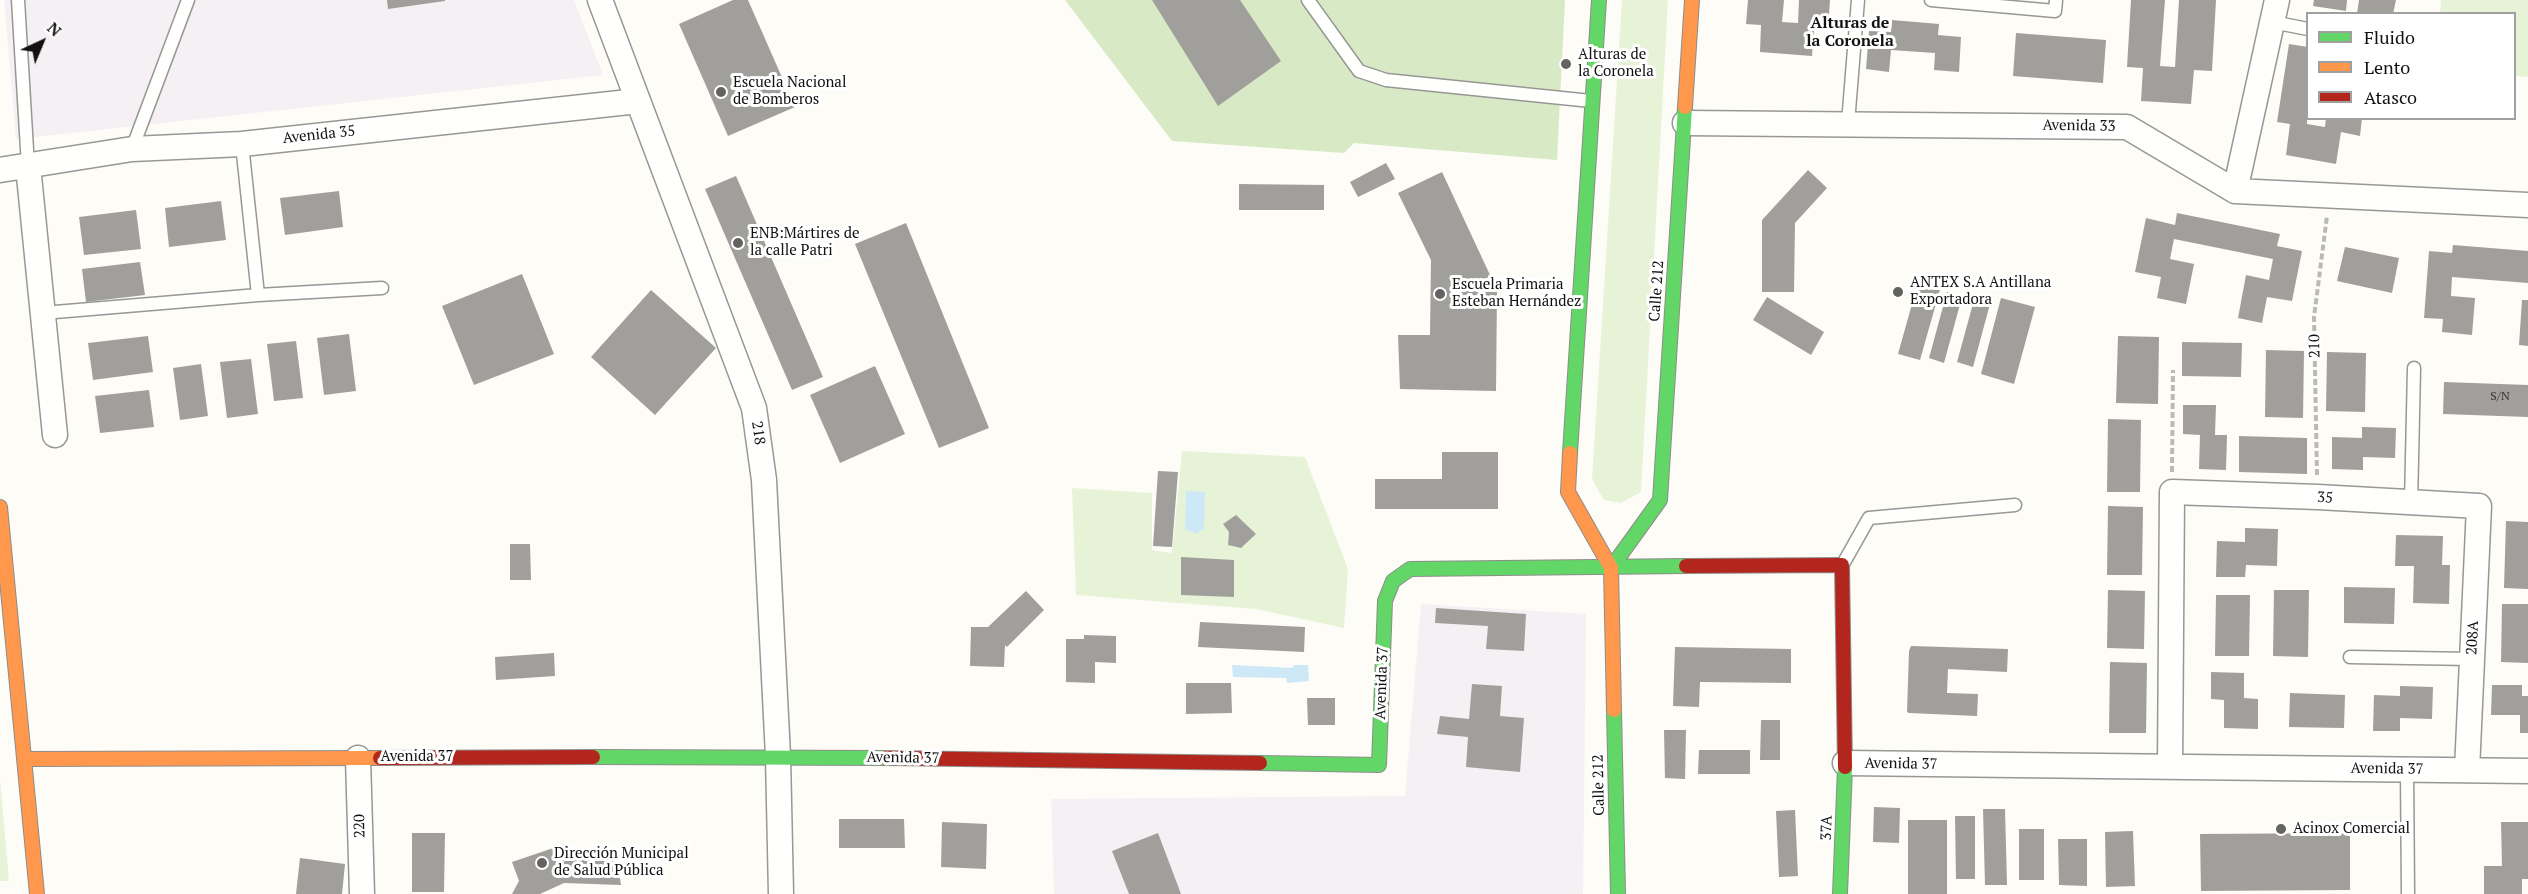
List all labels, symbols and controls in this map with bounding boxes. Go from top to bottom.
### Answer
north arrow [12,12,72,72]
legend [2306,12,2516,120]
district label: Alturas de la Coronela [1806,13,1894,51]
text: N [42,17,67,41]
text: Fluido [2364,25,2415,49]
place label: Alturas de la Coronela [1578,46,1654,81]
text: Lento [2364,55,2410,79]
marker: Alturas de la Coronela [1559,57,1573,71]
place label: Escuela Nacional de Bomberos [733,74,846,109]
marker: Escuela Nacional de Bomberos [714,85,728,99]
text: Atasco [2364,85,2417,109]
street label: Avenida 33 [2042,116,2116,136]
street label: Avenida 35 [282,122,356,148]
place label: ENB:Mártires de la calle Patri [750,225,860,260]
marker: ENB:Mártires de la calle Patri [731,236,745,250]
street label: Calle 212 [1646,260,1668,322]
place label: ANTEX S.A Antillana Exportadora [1910,274,2051,309]
place label: Escuela Primaria Esteban Hernández [1452,276,1581,311]
marker: ANTEX S.A Antillana Exportadora [1891,285,1905,299]
marker: Escuela Primaria Esteban Hernández [1433,287,1447,301]
street label: 210 [2306,334,2324,358]
house number: S/N [2490,390,2510,404]
street label: 218 [747,420,769,446]
street label: 35 [2316,488,2334,508]
street label: 208A [2463,620,2483,656]
street label: Avenida 37 [1372,646,1392,720]
street label: Avenida 37 [380,748,454,766]
street label: Avenida 37 [866,748,940,768]
street label: Calle 212 [1589,754,1609,816]
street label: Avenida 37 [1864,754,1938,774]
street label: Avenida 37 [2350,759,2424,779]
street label: 220 [351,814,369,838]
street label: 37A [1818,815,1836,841]
place label: Acinox Comercial [2293,820,2410,838]
marker: Acinox Comercial [2274,822,2288,836]
place label: Dirección Municipal de Salud Pública [554,845,689,880]
marker: Dirección Municipal de Salud Pública [535,856,549,870]

